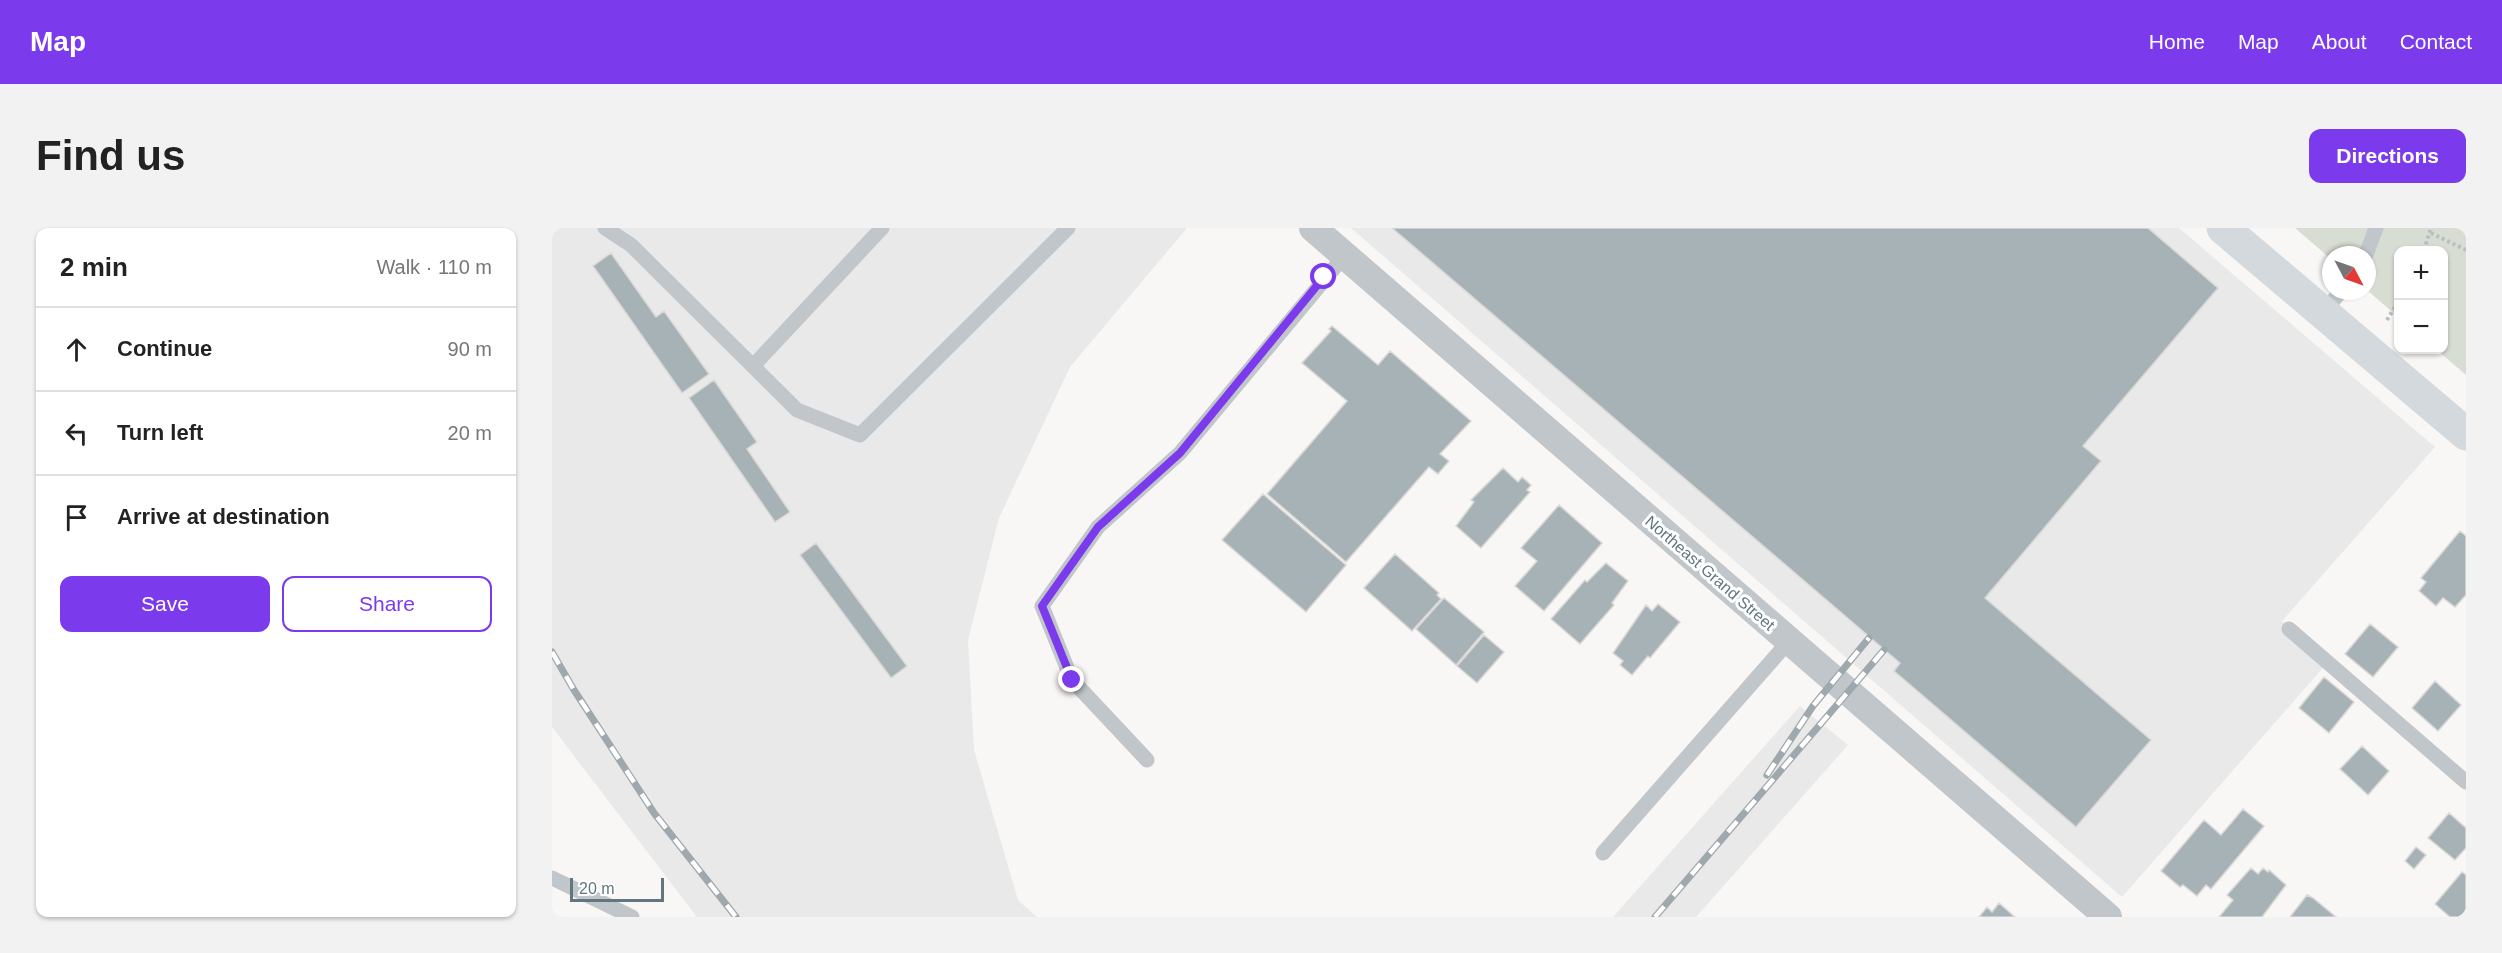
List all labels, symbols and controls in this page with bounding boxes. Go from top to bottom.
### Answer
text: Map [30,26,86,57]
text: Home [2149,30,2205,53]
text: Map [2238,30,2279,53]
text: About [2312,30,2367,53]
text: Contact [2400,30,2472,53]
button: Directions [2309,129,2466,183]
text: Find us [36,132,185,179]
north arrow [2322,246,2376,300]
map controls [2394,246,2448,354]
button: + [2394,246,2448,300]
text: 2 min [60,252,128,282]
text: Walk · 110 m [376,256,492,278]
route start [1310,263,1336,289]
button: − [2394,300,2448,354]
icon: ahead [60,333,93,366]
text: Continue [117,336,212,361]
text: 90 m [448,338,492,360]
icon: left [60,417,93,450]
text: Turn left [117,420,203,445]
text: 20 m [448,422,492,444]
icon: arrive [60,501,93,534]
text: Arrive at destination [117,504,330,529]
street label: Northeast Grand Street [1642,512,1778,634]
button: Save [60,576,270,632]
button: Share [282,576,492,632]
route end [1058,666,1084,692]
scale bar [570,875,664,902]
text: 20 m [579,880,615,897]

